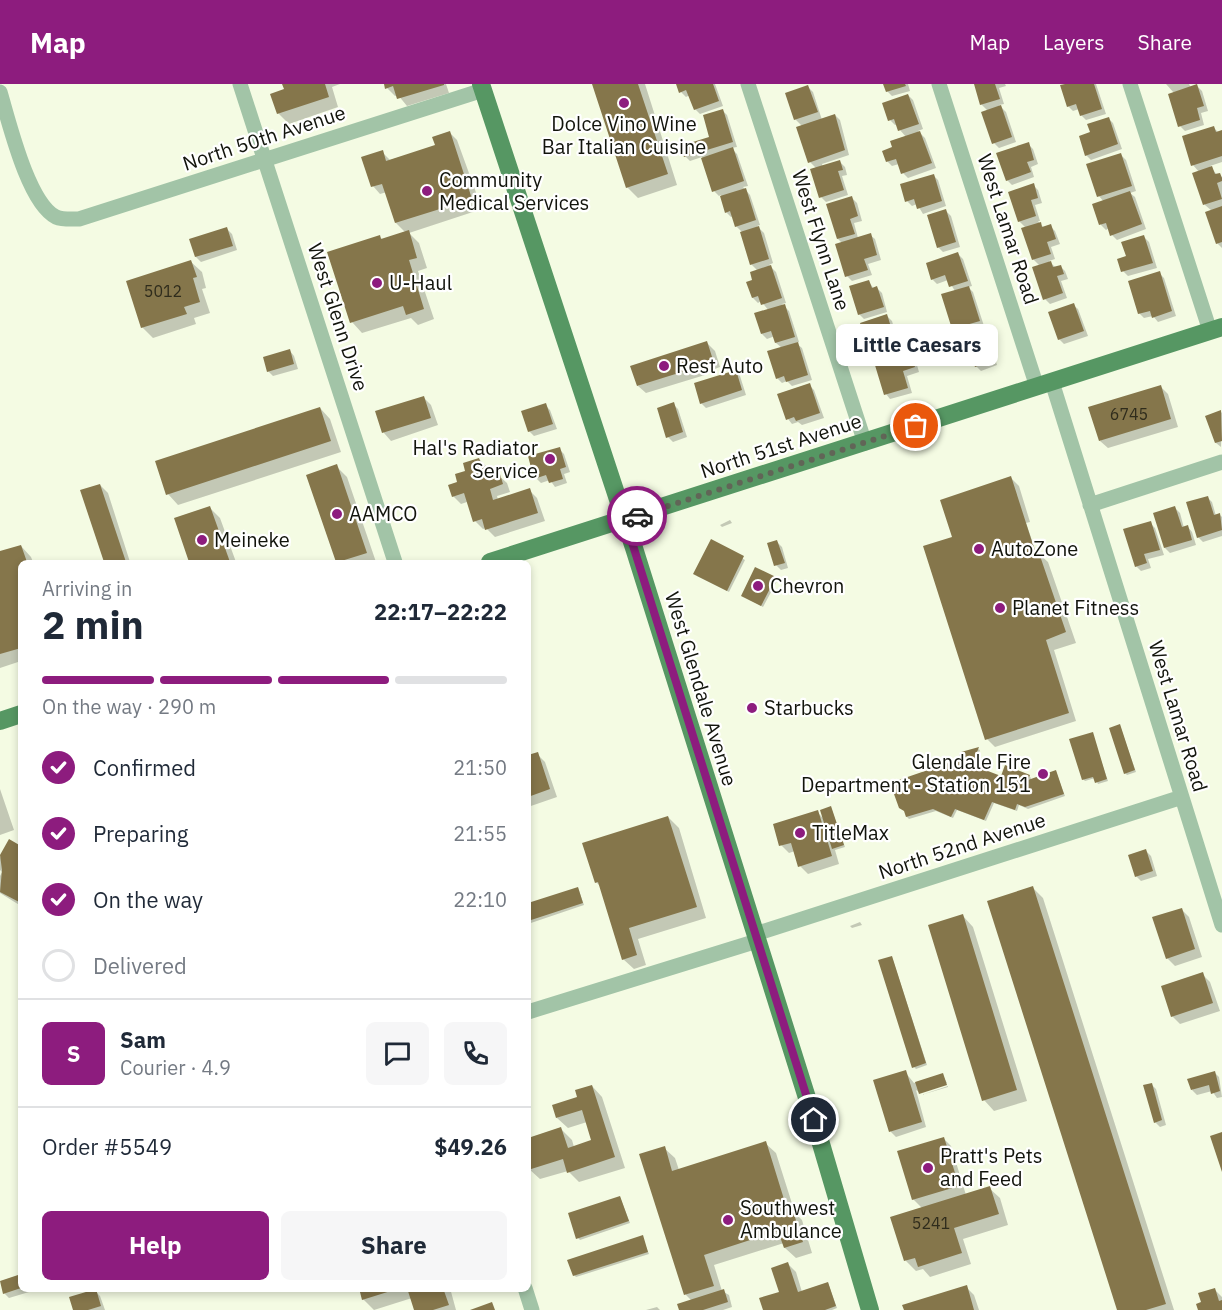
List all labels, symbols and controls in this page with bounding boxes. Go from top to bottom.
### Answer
text: Map [30,24,86,61]
text: Map [970,28,1010,56]
text: Layers [1043,28,1105,56]
text: Share [1138,28,1192,56]
marker: Dolce Vino Wine Bar Italian Cuisine [617,96,631,110]
street label: North 50th Avenue [179,98,349,177]
place label: Dolce Vino Wine Bar Italian Cuisine [542,110,706,160]
street label: West Lamar Road [971,150,1046,308]
place label: Community Medical Services [439,166,589,216]
street label: West Flynn Lane [786,166,857,314]
marker: Community Medical Services [420,184,434,198]
street label: West Glenn Drive [302,239,375,394]
place label: U-Haul [389,269,452,296]
marker: U-Haul [370,276,384,290]
house number: 5012 [144,281,182,301]
callout: Little Caesars [835,324,997,366]
text: Little Caesars [853,331,981,358]
place label: Rest Auto [676,352,763,379]
marker: Rest Auto [657,359,671,373]
pin [890,400,941,451]
house number: 6745 [1110,404,1148,424]
street label: North 51st Avenue [697,407,865,484]
icon: bag [899,409,932,442]
place label: Hal's Radiator Service [412,434,538,484]
marker: Hal's Radiator Service [543,452,557,466]
courier [607,486,667,546]
place label: AAMCO [349,500,418,527]
icon: car [621,500,654,533]
marker: AAMCO [330,507,344,521]
place label: Meineke [214,526,290,553]
marker: Meineke [195,533,209,547]
place label: AutoZone [991,535,1078,562]
marker: AutoZone [972,542,986,556]
place label: Chevron [770,572,844,599]
text: Arriving in [42,575,132,602]
marker: Chevron [751,579,765,593]
street label: West Glendale Avenue [659,588,744,789]
place label: Planet Fitness [1012,594,1139,621]
text: 22:17–22:22 [374,597,507,626]
text: 2 min [42,599,144,650]
marker: Planet Fitness [993,601,1007,615]
street label: West Lamar Road [1143,637,1214,795]
text: On the way · 290 m [42,693,216,720]
place label: Starbucks [764,694,854,721]
marker: Starbucks [745,701,759,715]
place label: Glendale Fire Department - Station 151 [801,748,1031,798]
icon: check [42,751,75,784]
text: Confirmed [93,753,196,782]
text: 21:50 [453,754,507,781]
marker: Glendale Fire Department - Station 151 [1036,767,1050,781]
street label: North 52nd Avenue [875,806,1049,885]
icon: check [42,817,75,850]
text: Preparing [93,819,188,848]
place label: TitleMax [812,819,889,846]
text: 21:55 [453,820,507,847]
marker: TitleMax [793,826,807,840]
icon: check [42,883,75,916]
text: On the way [93,885,203,914]
text: 22:10 [453,886,507,913]
text: Delivered [93,951,187,980]
button: chat [366,1022,429,1085]
button: phone [444,1022,507,1085]
text: Sam [120,1025,166,1054]
text: S [67,1039,80,1068]
text: Courier · 4.9 [120,1054,231,1081]
pin [788,1094,839,1145]
icon: home [797,1103,830,1136]
text: Order #5549 [42,1132,172,1161]
text: $49.26 [434,1132,507,1161]
place label: Pratt's Pets and Feed [940,1142,1042,1192]
marker: Pratt's Pets and Feed [921,1161,935,1175]
place label: Southwest Ambulance [740,1194,842,1244]
button: Help [42,1211,269,1280]
button: Share [281,1211,507,1280]
marker: Southwest Ambulance [721,1213,735,1227]
house number: 5241 [912,1213,950,1233]

